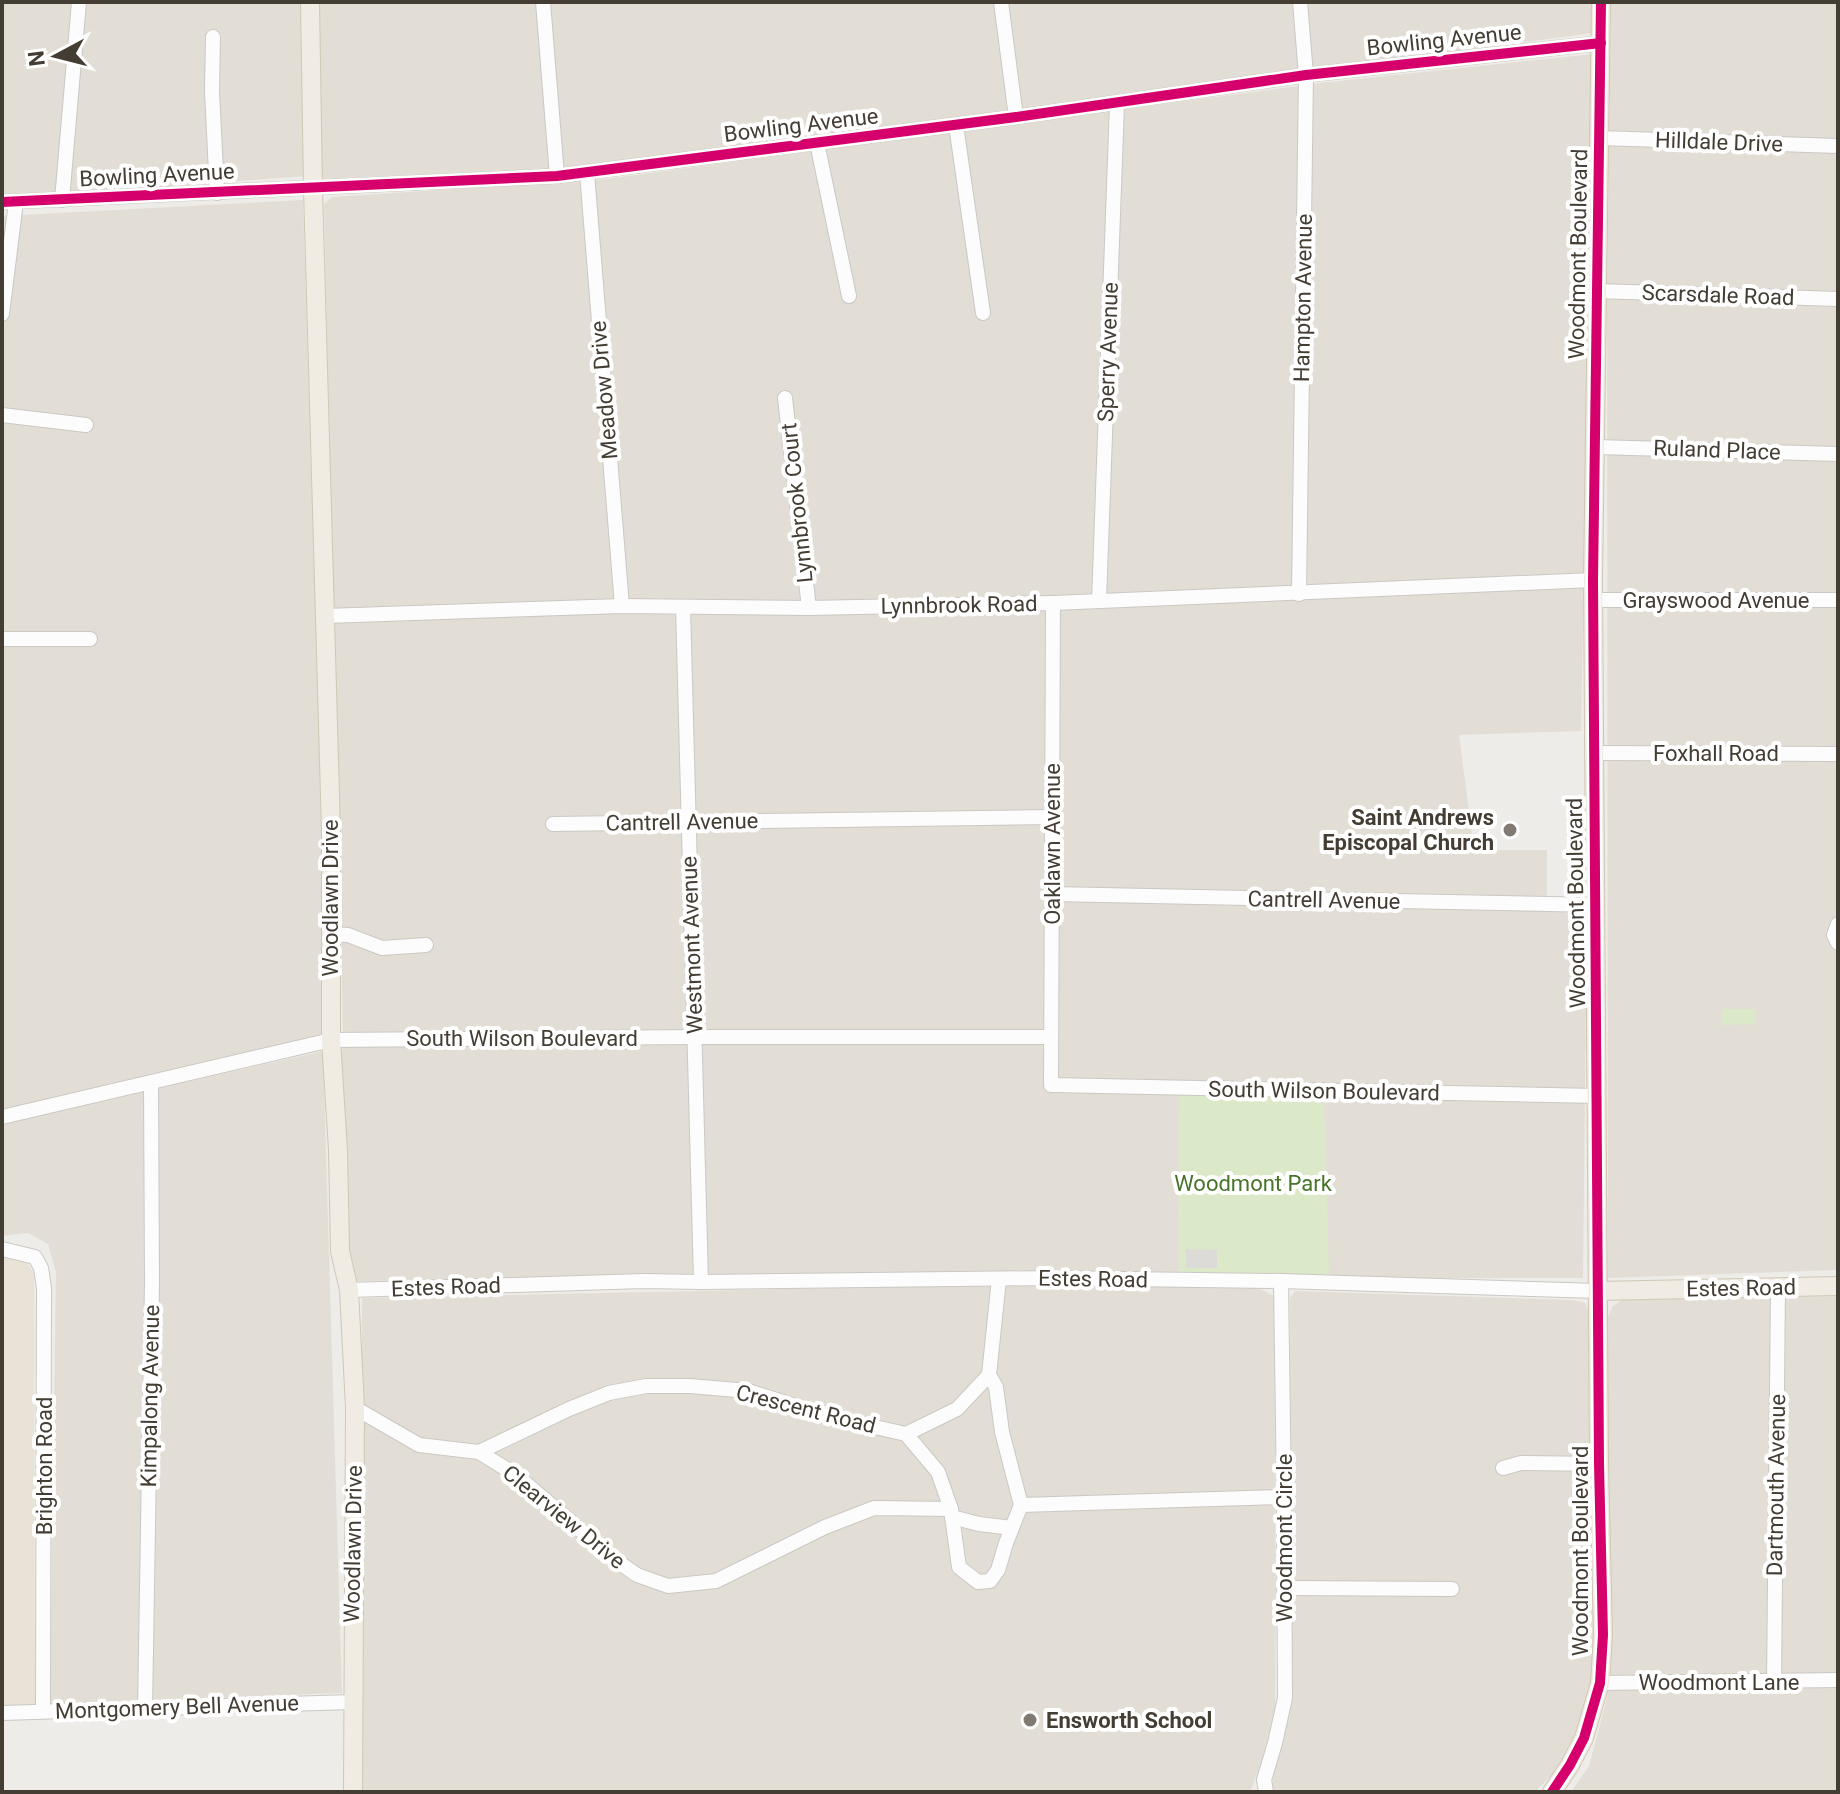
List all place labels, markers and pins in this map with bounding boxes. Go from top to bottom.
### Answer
place label: Saint Andrews Episcopal Church [1322,805,1494,855]
marker: Saint Andrews Episcopal Church [1501,821,1519,839]
place label: Ensworth School [1046,1708,1212,1733]
marker: Ensworth School [1021,1711,1039,1729]

